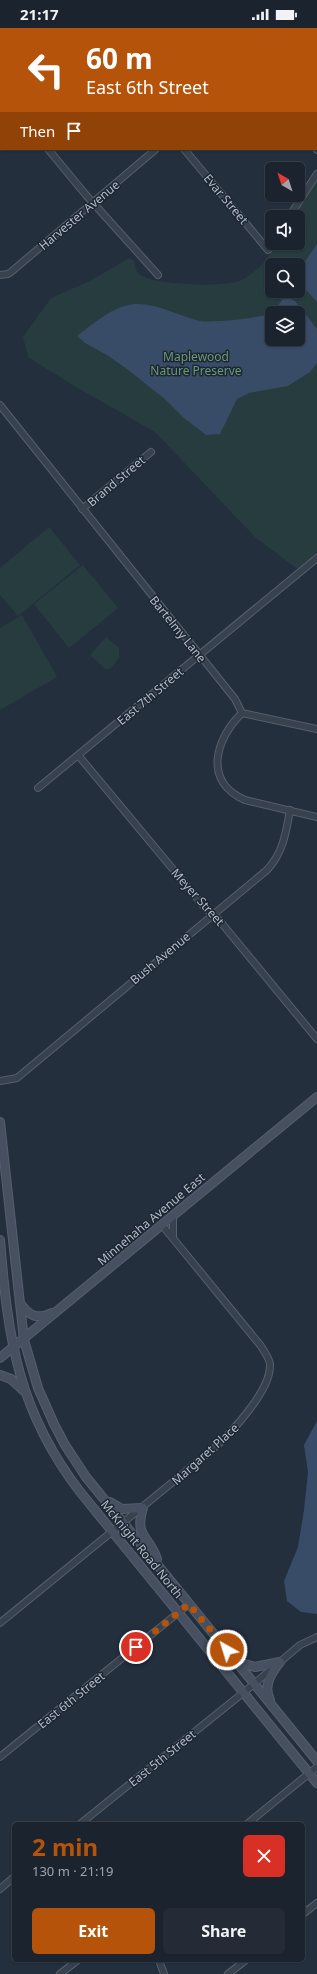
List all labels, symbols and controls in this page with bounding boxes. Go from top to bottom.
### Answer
text: 21:17 [20,4,59,24]
text: 60 m [86,39,153,77]
icon: left [20,44,72,96]
text: East 6th Street [86,75,209,99]
icon: arrive [63,120,85,142]
text: Then [20,121,55,141]
north arrow [265,162,305,202]
map controls [265,162,305,346]
street label: Evar Street [200,170,253,228]
street label: Harvester Avenue [35,176,123,254]
button: sound [265,210,305,250]
button: search [265,258,305,298]
button: layers [265,306,305,346]
park label: Maplewood Nature Preserve [150,348,242,379]
street label: Brand Street [83,451,149,510]
street label: Bartelmy Lane [146,592,210,666]
street label: East 7th Street [113,663,187,729]
street label: Meyer Street [168,865,229,930]
street label: Bush Avenue [126,928,194,988]
street label: Minnehaha Avenue East [94,1168,209,1269]
street label: Margaret Place [168,1419,242,1489]
street label: McKnight Road North [97,1496,187,1602]
position arrow [206,1629,248,1671]
pin [119,1630,153,1664]
icon: arrive [125,1636,147,1658]
street label: East 6th Street [34,1667,109,1732]
street label: East 5th Street [125,1725,200,1790]
text: 2 min [32,1830,98,1863]
button: close [243,1835,285,1877]
text: 130 m · 21:19 [32,1862,113,1880]
button: Exit [32,1908,155,1954]
button: Share [163,1908,285,1954]

